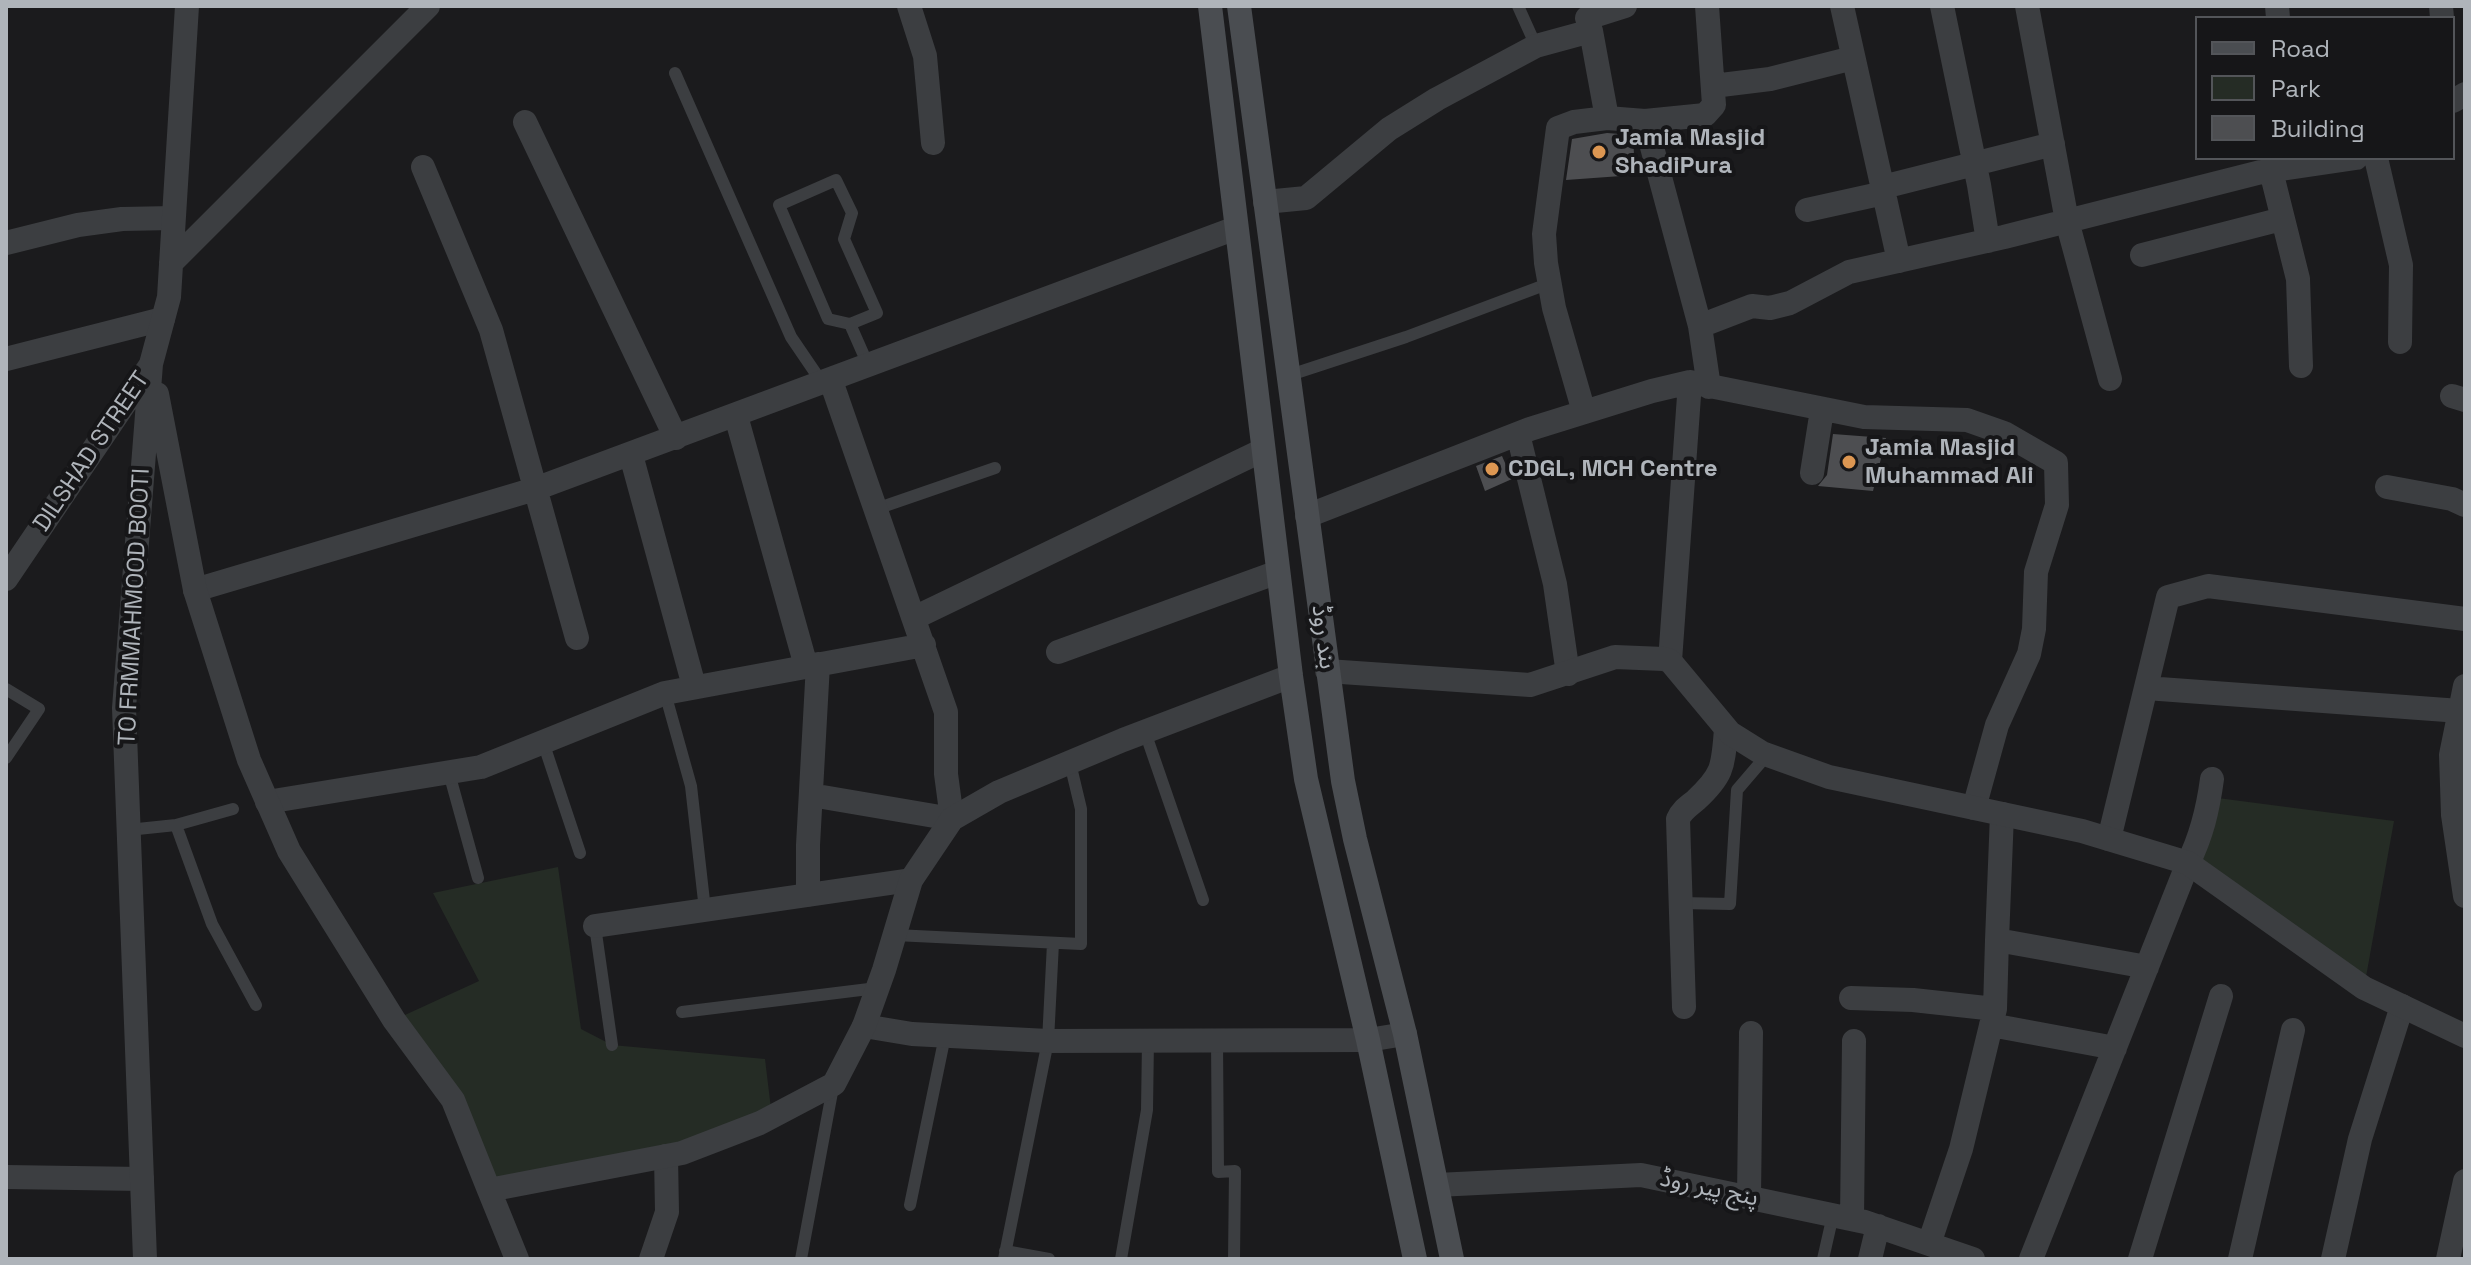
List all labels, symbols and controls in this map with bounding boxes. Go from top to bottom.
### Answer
legend [2195,16,2455,160]
text: Road [2271,33,2330,64]
text: Park [2271,73,2321,104]
text: Building [2271,113,2365,144]
place label: Jamia Masjid ShadiPura [1615,124,1765,180]
marker: Jamia Masjid ShadiPura [1590,143,1608,161]
street label: DILSHAD STREET [28,366,156,538]
place label: Jamia Masjid Muhammad Ali [1865,434,2034,490]
marker: Jamia Masjid Muhammad Ali [1840,453,1858,471]
place label: CDGL, MCH Centre [1508,455,1718,483]
marker: CDGL, MCH Centre [1483,460,1501,478]
street label: TO FRMMAHMOOD BOOTI [113,468,157,746]
street label: بند روڈ [1305,603,1341,671]
street label: پنج پیر روڈ [1657,1165,1761,1213]

